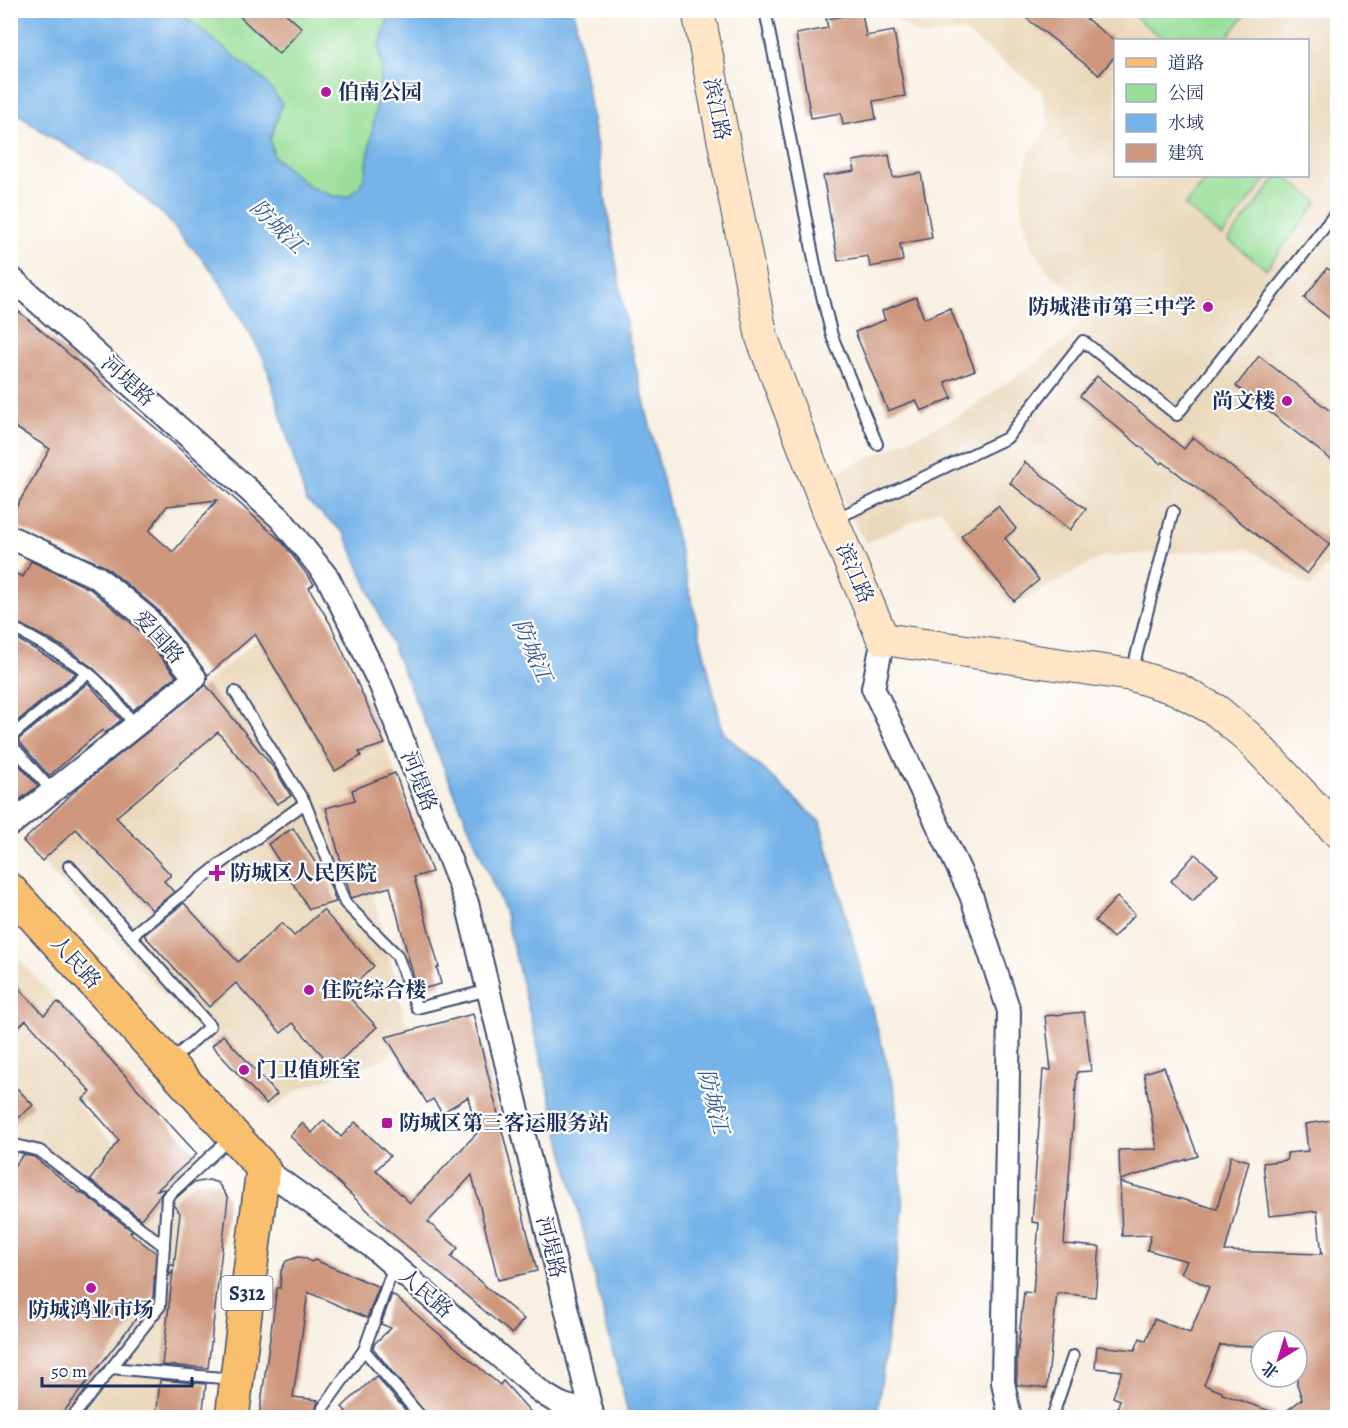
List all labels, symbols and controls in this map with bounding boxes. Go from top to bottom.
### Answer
legend [1114,39,1309,177]
text: 道路 [1168,51,1204,75]
street label: 滨江路 [697,75,737,143]
place label: 伯南公园 [338,78,422,106]
text: 公园 [1168,81,1204,105]
marker: 伯南公园 [319,85,333,99]
text: 水域 [1168,111,1204,135]
text: 建筑 [1168,141,1204,165]
water label: 防城江 [243,193,314,263]
place label: 防城港市第三中学 [1028,293,1196,321]
marker: 防城港市第三中学 [1201,300,1215,314]
street label: 河堤路 [95,350,161,412]
place label: 尚文楼 [1212,387,1275,415]
marker: 尚文楼 [1280,394,1294,408]
street label: 滨江路 [830,539,880,607]
street label: 爱国路 [128,604,190,670]
water label: 防城江 [505,614,560,689]
street label: 河堤路 [394,747,444,815]
place label: 防城区人民医院 [230,859,377,887]
marker: 防城区人民医院 [208,864,226,882]
street label: 人民路 [45,929,107,995]
place label: 住院综合楼 [321,976,426,1004]
marker: 住院综合楼 [302,983,316,997]
place label: 门卫值班室 [256,1056,361,1084]
marker: 门卫值班室 [237,1063,251,1077]
water label: 防城江 [690,1066,736,1140]
place label: 防城区第三客运服务站 [399,1109,609,1137]
marker: 防城区第三客运服务站 [380,1116,394,1130]
street label: 河堤路 [530,1213,572,1281]
street label: 人民路 [393,1262,459,1324]
road number: S312 [222,1276,272,1310]
marker: 防城鸿业市场 [84,1281,98,1295]
place label: 防城鸿业市场 [28,1296,154,1324]
north arrow [1249,1329,1309,1389]
scale bar [42,1350,192,1388]
text: 北 [1257,1356,1283,1384]
text: 50 m [51,1359,87,1383]

